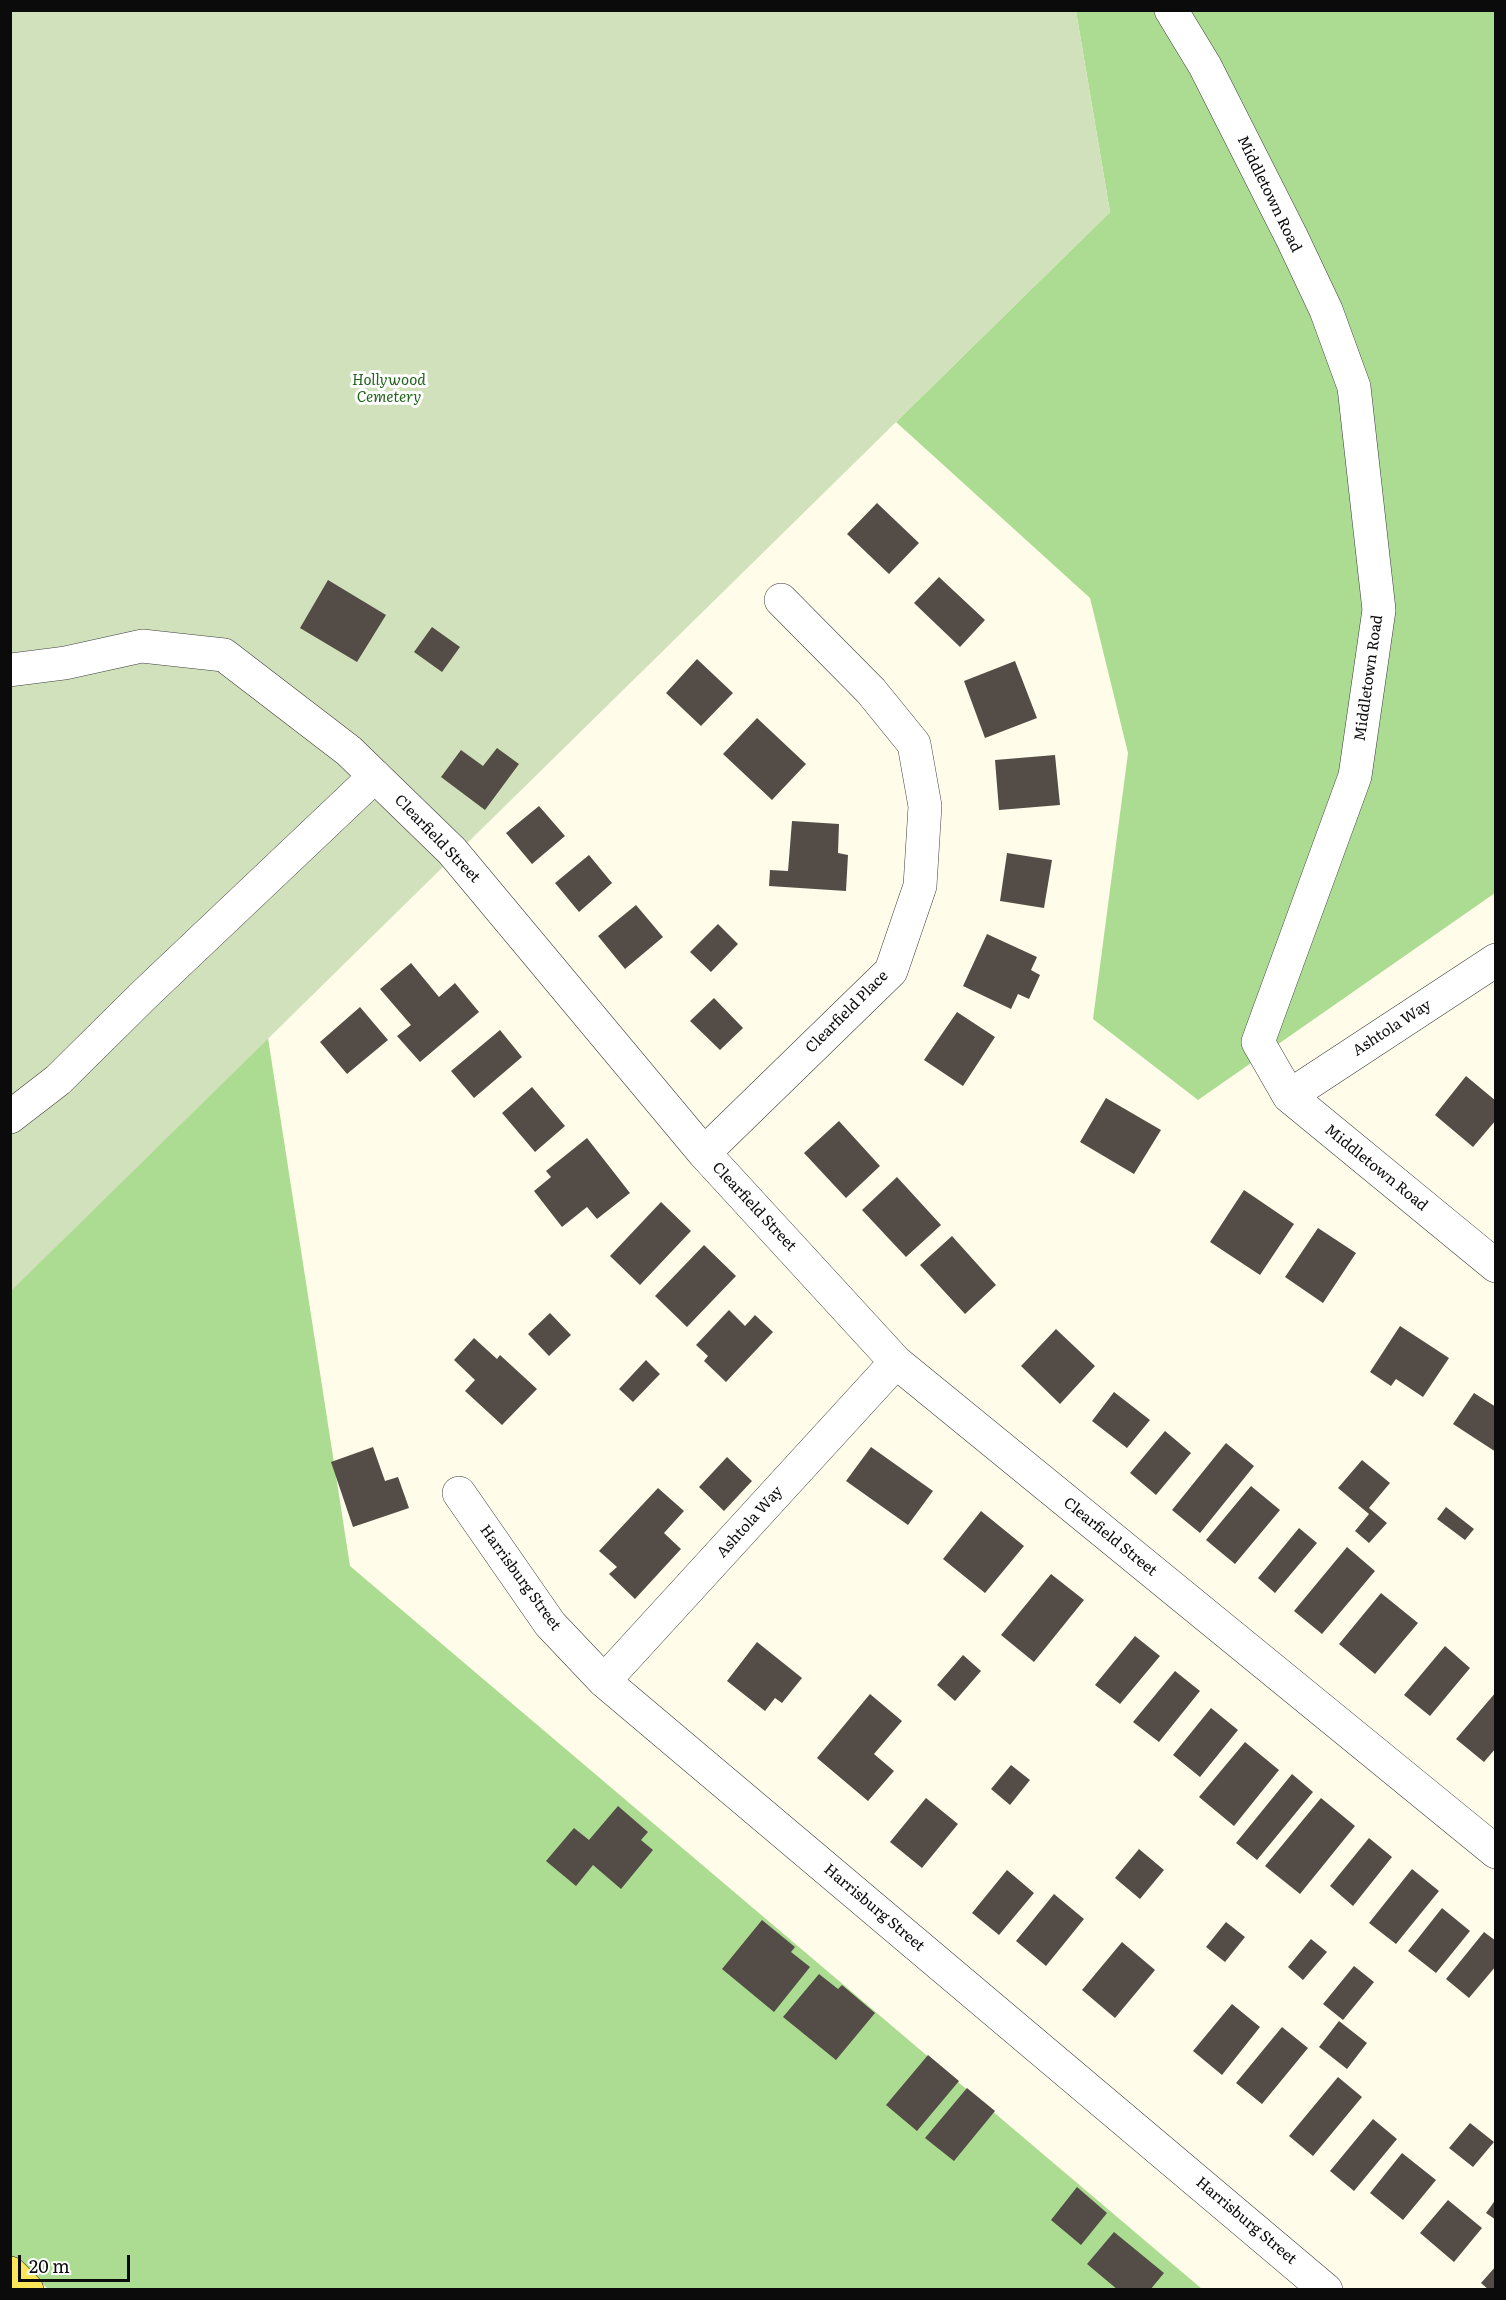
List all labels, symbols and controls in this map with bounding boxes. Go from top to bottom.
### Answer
street label: Middletown Road [1233,133,1305,255]
park label: Hollywood Cemetery [352,372,426,407]
street label: Middletown Road [1351,614,1387,742]
street label: Clearfield Street [391,791,483,887]
street label: Clearfield Place [802,967,892,1057]
street label: Ashtola Way [1349,996,1435,1060]
street label: Middletown Road [1321,1121,1431,1215]
street label: Clearfield Street [708,1159,800,1255]
street label: Ashtola Way [713,1483,787,1561]
street label: Clearfield Street [1060,1494,1160,1580]
street label: Harrisburg Street [476,1522,564,1634]
street label: Harrisburg Street [820,1861,928,1955]
street label: Harrisburg Street [1192,2174,1300,2268]
scale bar [21,2243,134,2281]
text: 20 m [29,2252,70,2279]

